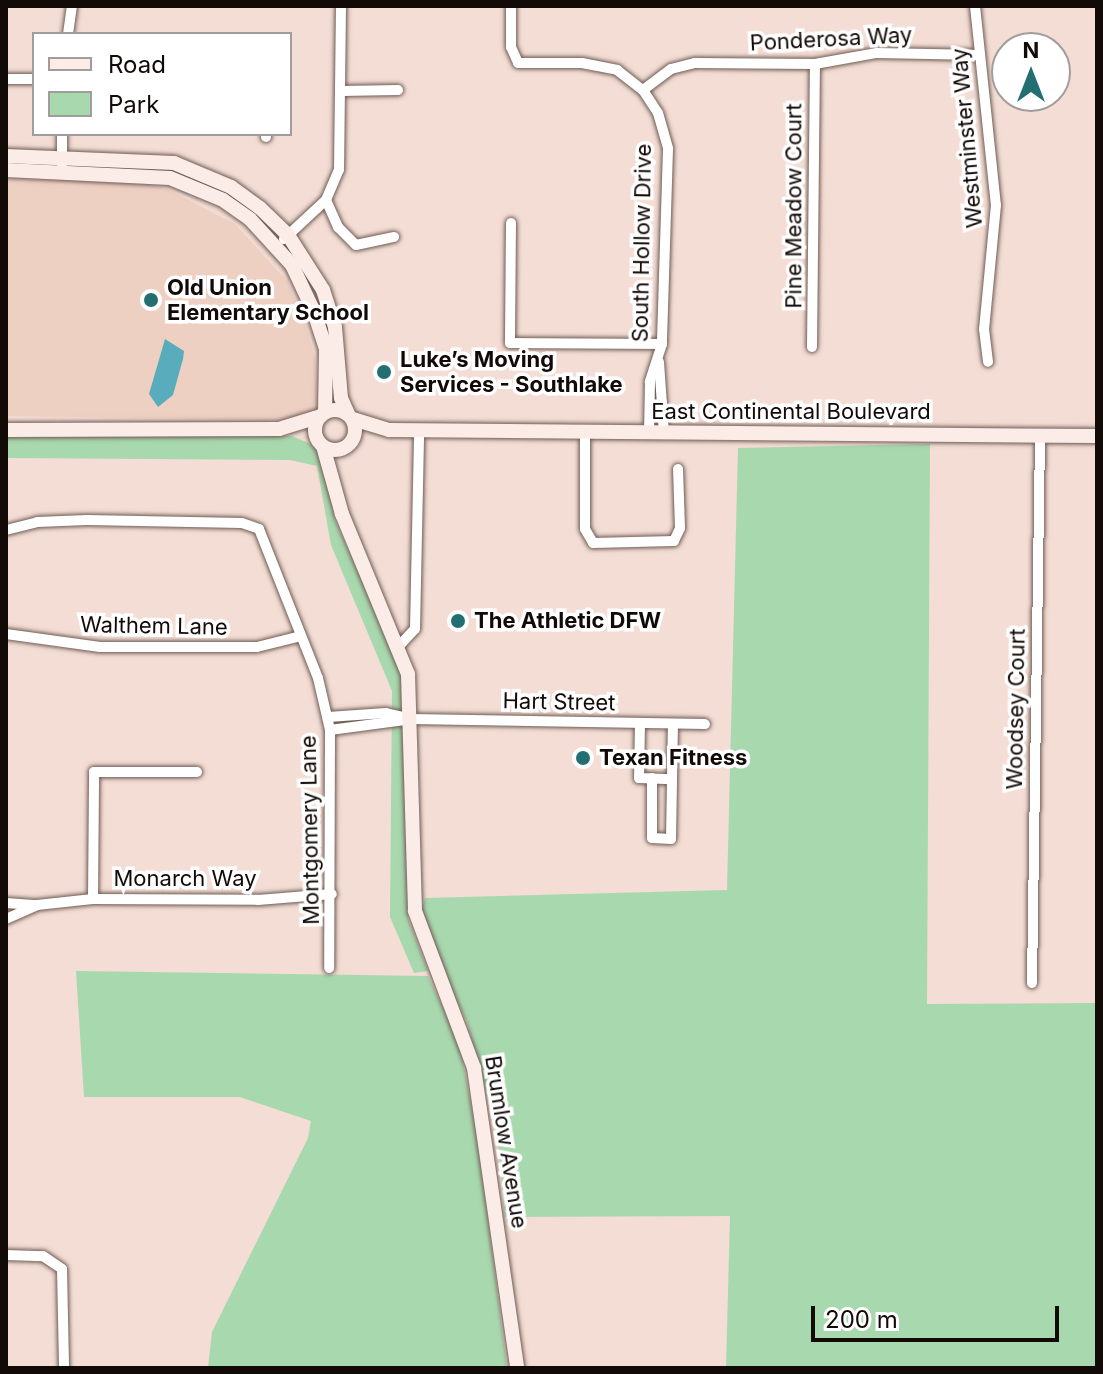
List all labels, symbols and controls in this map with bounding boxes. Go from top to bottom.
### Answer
street label: Ponderosa Way [749,22,913,56]
legend [32,32,292,136]
north arrow [991,32,1071,112]
text: N [1023,37,1039,63]
street label: Westminster Way [946,47,988,229]
text: Road [108,50,166,79]
text: Park [108,90,159,119]
street label: Pine Meadow Court [781,103,807,309]
street label: South Hollow Drive [627,144,657,342]
place label: Old Union Elementary School [167,274,369,326]
marker: Old Union Elementary School [142,291,160,309]
place label: Luke’s Moving Services - Southlake [400,346,623,398]
marker: Luke’s Moving Services - Southlake [375,363,393,381]
street label: East Continental Boulevard [651,399,931,425]
place label: The Athletic DFW [474,608,661,634]
street label: Walthem Lane [80,612,228,640]
marker: The Athletic DFW [449,612,467,630]
street label: Woodsey Court [1001,628,1031,790]
street label: Hart Street [502,688,616,716]
street label: Montgomery Lane [295,735,325,925]
place label: Texan Fitness [599,745,747,771]
marker: Texan Fitness [574,749,592,767]
street label: Monarch Way [113,866,257,892]
street label: Brumlow Avenue [479,1054,533,1230]
scale bar [815,1290,1063,1340]
text: 200 m [825,1305,898,1334]

